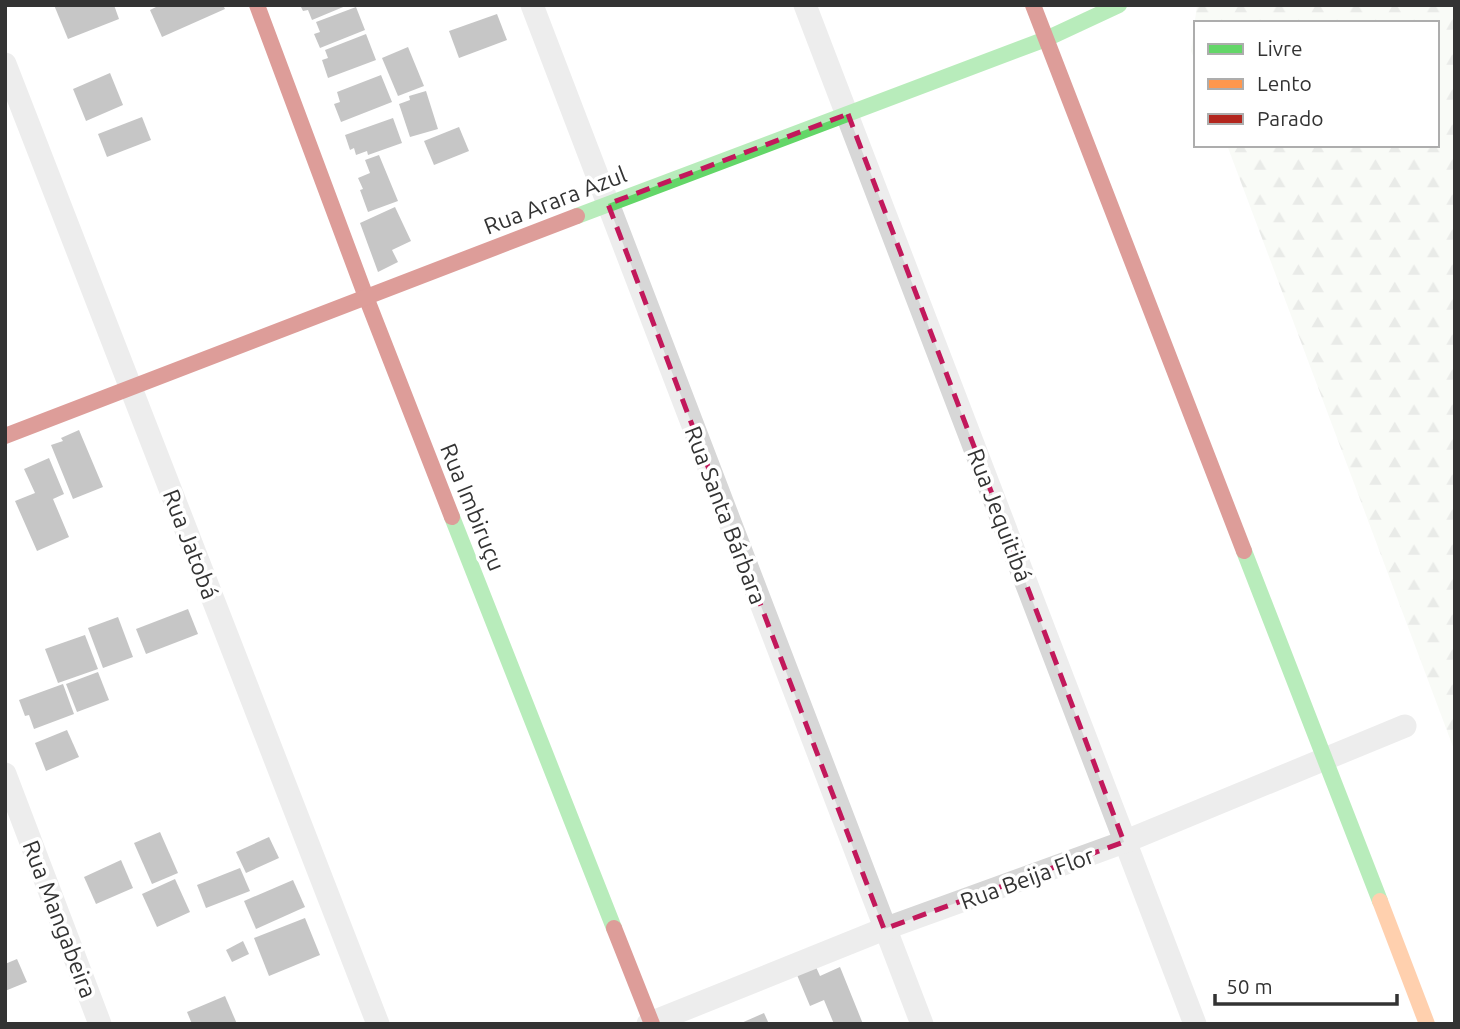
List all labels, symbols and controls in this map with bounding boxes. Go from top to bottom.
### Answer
legend [1194,21,1439,147]
text: Livre [1257,36,1303,60]
text: Lento [1257,71,1312,95]
text: Parado [1257,106,1323,130]
street label: Rua Arara Azul [480,161,630,239]
street label: Rua Santa Bárbara [681,422,771,608]
street label: Rua Imbiruçu [436,440,510,574]
street label: Rua Jequitibá [963,445,1037,585]
street label: Rua Jatobá [159,486,223,602]
street label: Rua Mangabeira [18,837,102,1001]
street label: Rua Beija Flor [957,842,1098,914]
scale bar [1215,962,1397,1006]
text: 50 m [1226,974,1273,998]

